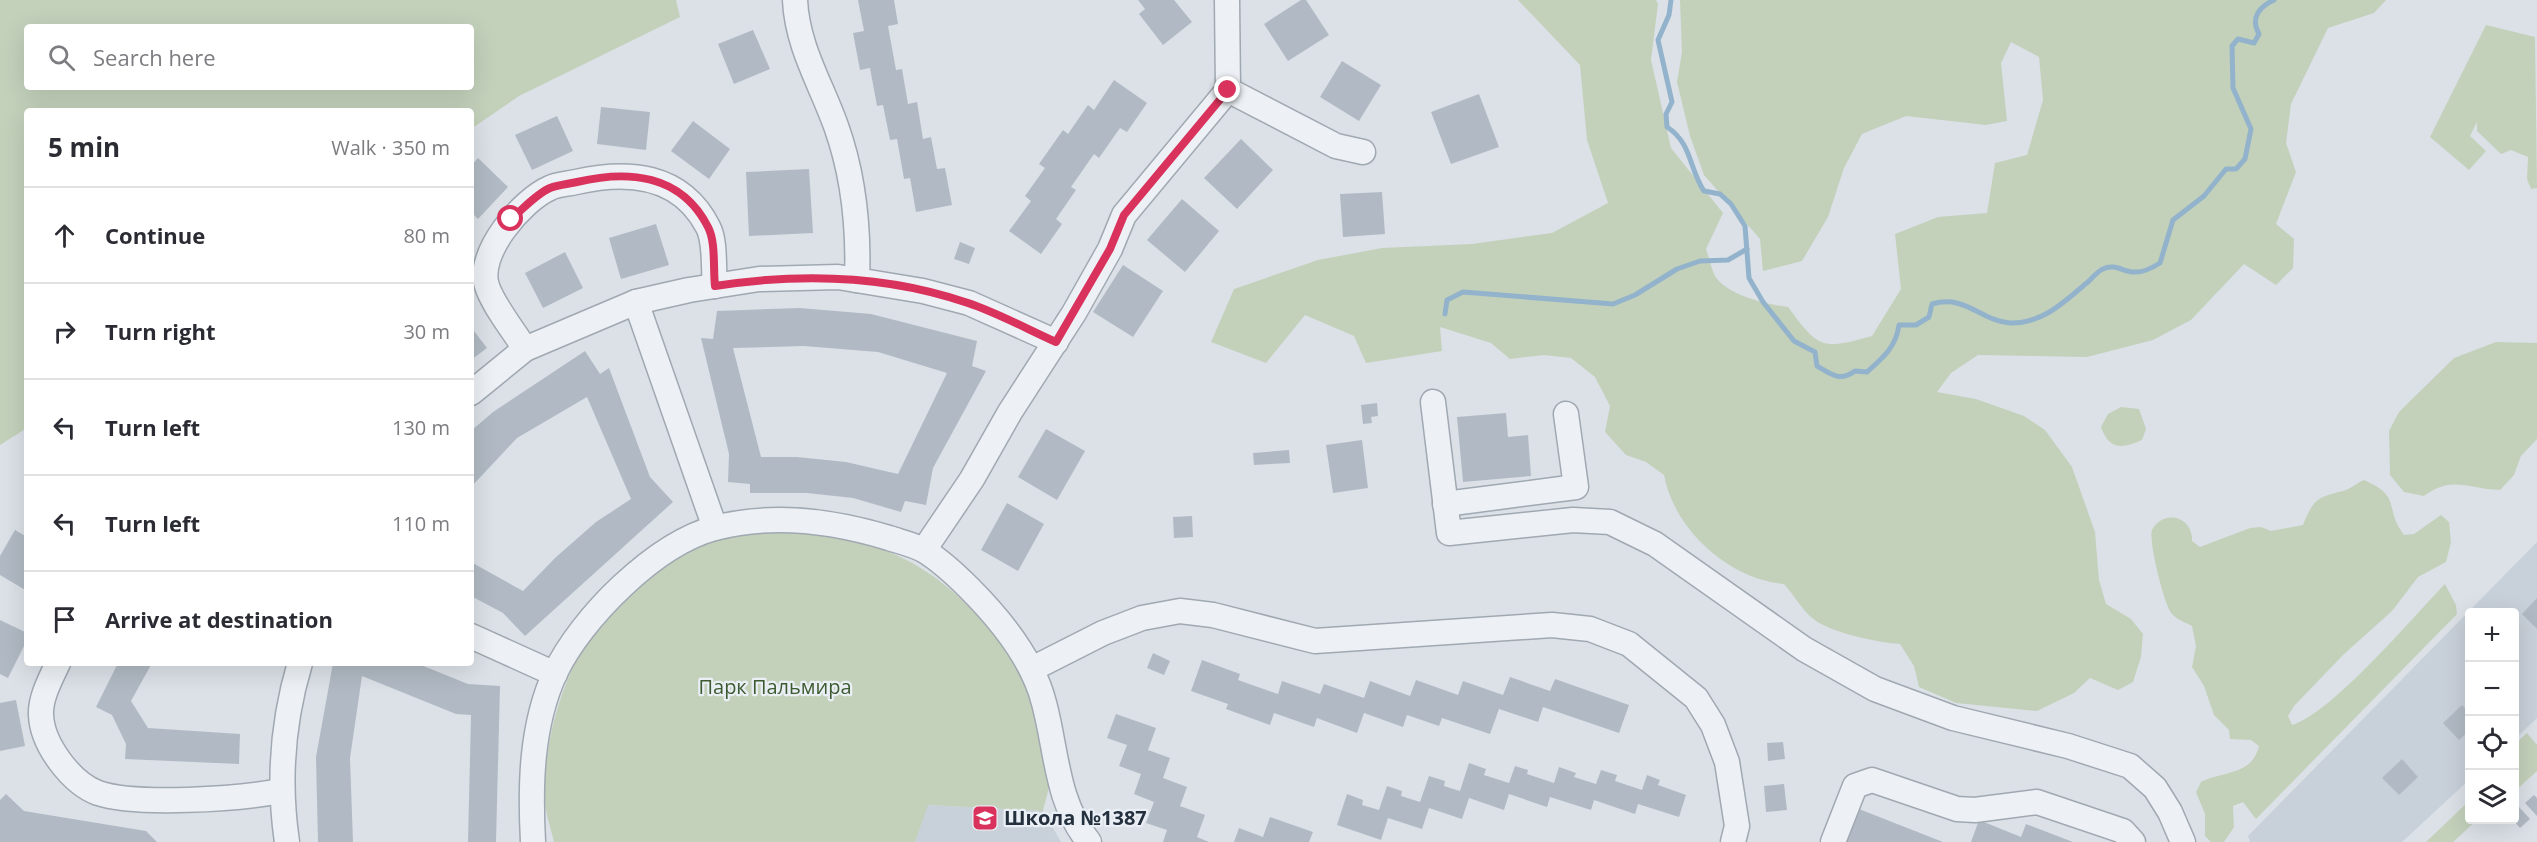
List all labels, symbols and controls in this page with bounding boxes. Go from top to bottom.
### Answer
search box [24,24,474,90]
icon: search [45,41,78,74]
text: Search here [93,42,216,72]
route end [1214,76,1240,102]
text: 5 min [48,129,120,165]
text: Walk · 350 m [331,134,450,161]
route start [497,205,523,231]
icon: ahead [48,219,81,252]
text: Continue [105,220,205,250]
text: 80 m [403,222,450,249]
icon: right [48,315,81,348]
text: Turn right [105,316,216,346]
text: 30 m [403,318,450,345]
icon: left [48,411,81,444]
text: Turn left [105,412,200,442]
text: 130 m [392,414,450,441]
icon: left [48,507,81,540]
text: Turn left [105,508,200,538]
text: 110 m [392,510,450,537]
icon: arrive [48,603,81,636]
text: Arrive at destination [105,604,333,634]
map controls [2465,608,2519,824]
button: + [2465,608,2519,662]
button: − [2465,662,2519,716]
park label: Парк Пальмира [698,673,852,700]
button: locate [2465,716,2519,770]
button: layers [2465,770,2519,824]
school or university icon: Школа №1387 [970,803,1000,833]
place label: Школа №1387 [1004,804,1147,831]

